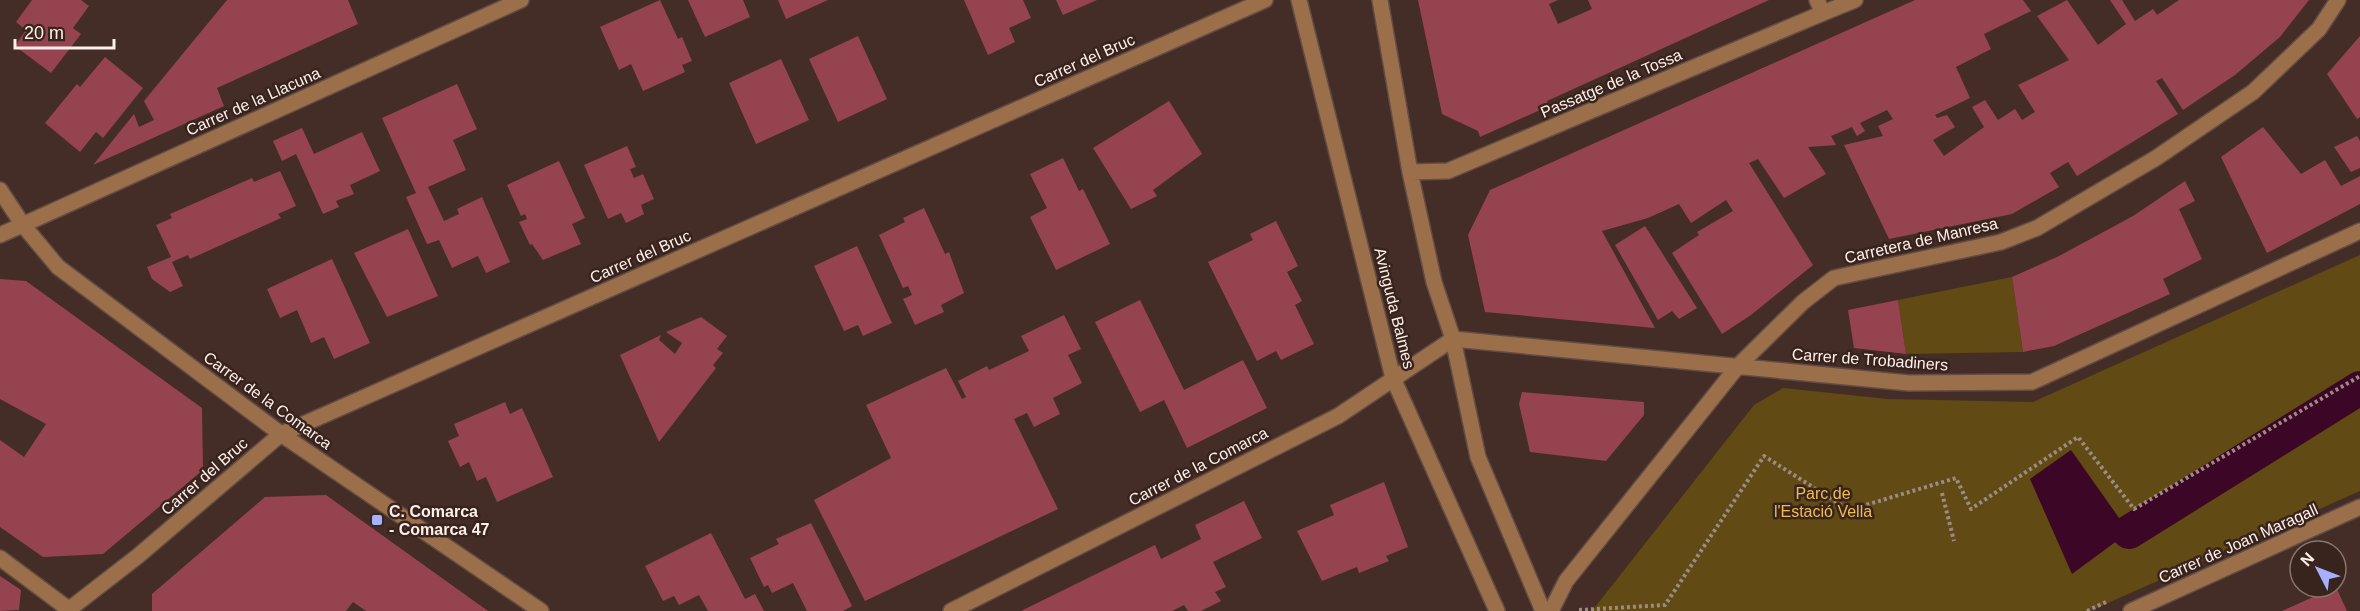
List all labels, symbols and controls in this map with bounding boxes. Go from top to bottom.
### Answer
scale bar [15,12,114,50]
text: 20 m [24,23,64,43]
street label: Carrer del Bruc [1031,31,1137,90]
street label: Passatge de la Tossa [1538,46,1684,121]
street label: Carrer de la Llacuna [184,64,323,139]
street label: Carretera de Manresa [1843,215,1999,266]
street label: Carrer del Bruc [587,227,693,286]
street label: Avinguda Balmes [1371,246,1418,370]
street label: Carrer de Trobadiners [1791,346,1949,373]
street label: Carrer de la Comarca [200,348,335,453]
street label: Carrer de la Comarca [1126,424,1271,509]
street label: Carrer del Bruc [158,434,251,518]
park label: Parc de l'Estació Vella [1774,485,1872,520]
street label: Carrer de Joan Maragall [2156,501,2320,586]
place label: C. Comarca - Comarca 47 [389,503,490,538]
marker: C. Comarca - Comarca 47 [370,513,384,527]
north arrow [2288,539,2348,599]
text: N [2297,549,2317,569]

